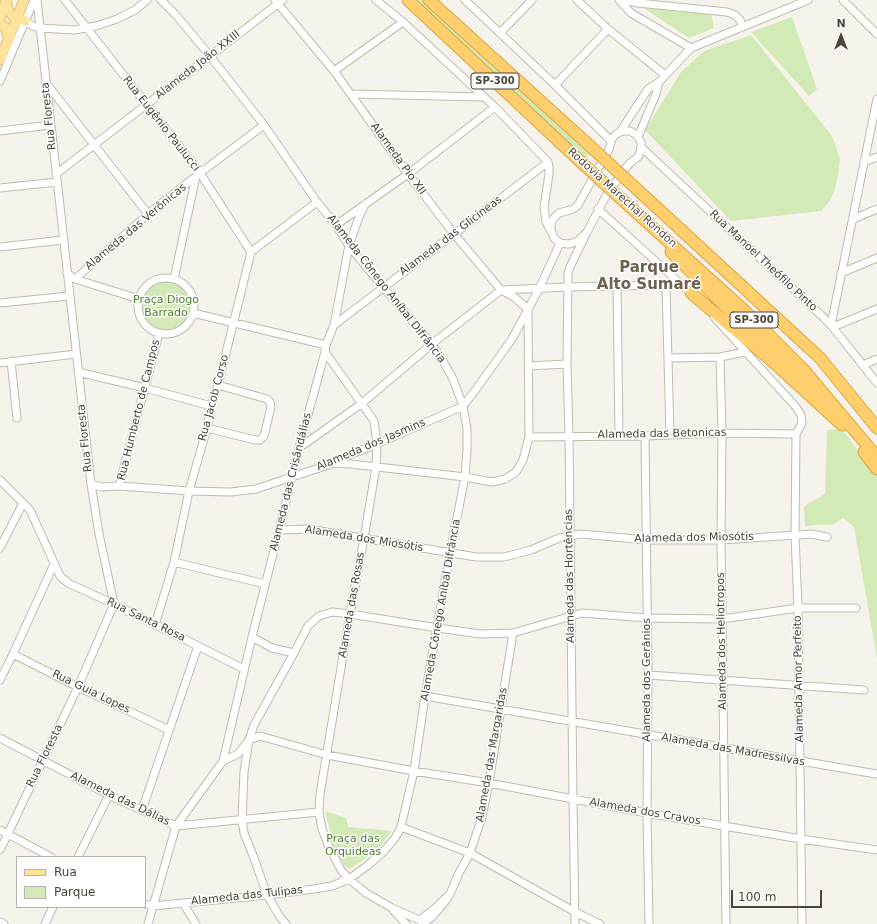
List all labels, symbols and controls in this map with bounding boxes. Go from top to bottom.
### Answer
north arrow [821,16,861,56]
text: N [836,17,846,30]
street label: Alameda João XXIII [153,28,243,102]
road number: SP-300 [471,73,519,89]
street label: Rua Eugênio Paulucci [120,74,202,174]
street label: Rua Floresta [39,81,59,151]
street label: Alameda Pio XII [367,120,429,198]
street label: Rodovia Marechal Rondon [565,145,679,251]
street label: Alameda das Verônicas [83,181,189,273]
street label: Alameda das Glicineas [397,193,505,279]
street label: Rua Manoel Theófilo Pinto [706,208,820,314]
street label: Alameda Cônego Aníbal Difrância [324,212,448,366]
district label: Parque Alto Sumaré [597,259,701,294]
park label: Praça Diogo Barrado [133,293,199,319]
road number: SP-300 [730,312,778,328]
street label: Rua Humberto de Campos [115,338,163,482]
street label: Rua Jacob Corso [196,353,232,443]
street label: Rua Floresta [75,403,95,473]
street label: Alameda das Crisândálias [267,412,315,552]
street label: Alameda dos Jasmins [315,416,427,474]
street label: Alameda das Betonicas [597,426,727,442]
street label: Alameda das Hortências [562,509,578,643]
street label: Alameda Cônego Aníbal Difrância [418,518,464,702]
street label: Alameda dos Miosótis [304,523,424,555]
street label: Alameda dos Miosótis [634,530,754,546]
street label: Alameda das Rosas [336,551,368,659]
street label: Alameda dos Heliotropos [714,572,730,710]
street label: Rua Santa Rosa [104,595,188,645]
street label: Alameda Amor Perfeito [791,615,807,743]
street label: Alameda dos Gerânios [640,618,654,742]
street label: Rua Guia Lopes [50,667,132,717]
street label: Alameda das Margaridas [474,687,510,823]
street label: Rua Floresta [24,722,66,790]
street label: Alameda das Madressilvas [660,731,806,769]
street label: Alameda das Dálias [68,769,172,829]
street label: Alameda dos Cravos [588,796,702,828]
park label: Praça das Orquideas [325,832,381,858]
legend [16,856,146,908]
text: Rua [54,865,77,879]
scale bar [733,882,824,908]
street label: Alameda das Tulipas [190,884,304,908]
text: Parque [54,885,95,899]
text: 100 m [738,890,776,904]

